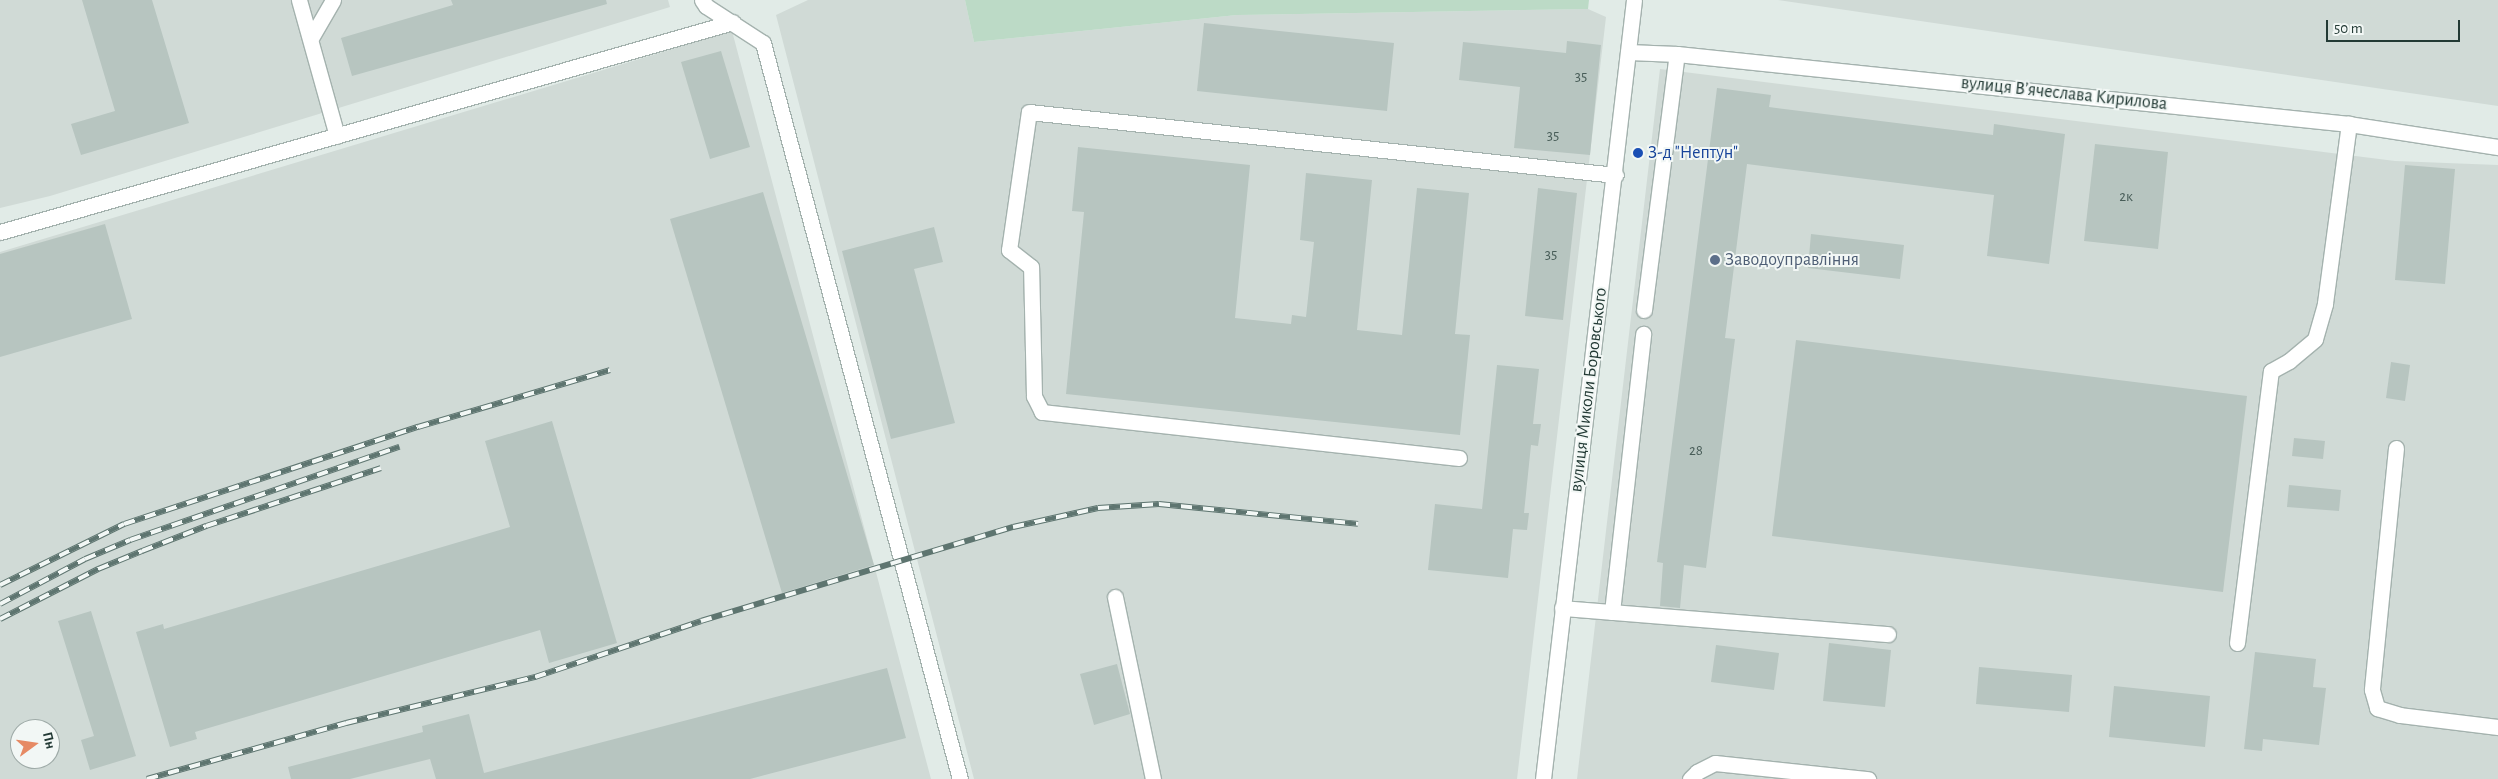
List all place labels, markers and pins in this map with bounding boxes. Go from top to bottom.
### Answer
place label: З-д "Нептун" [1648,142,1738,164]
marker: З-д "Нептун" [1632,147,1644,159]
place label: Заводоуправління [1725,249,1859,271]
marker: Заводоуправління [1709,254,1721,266]

